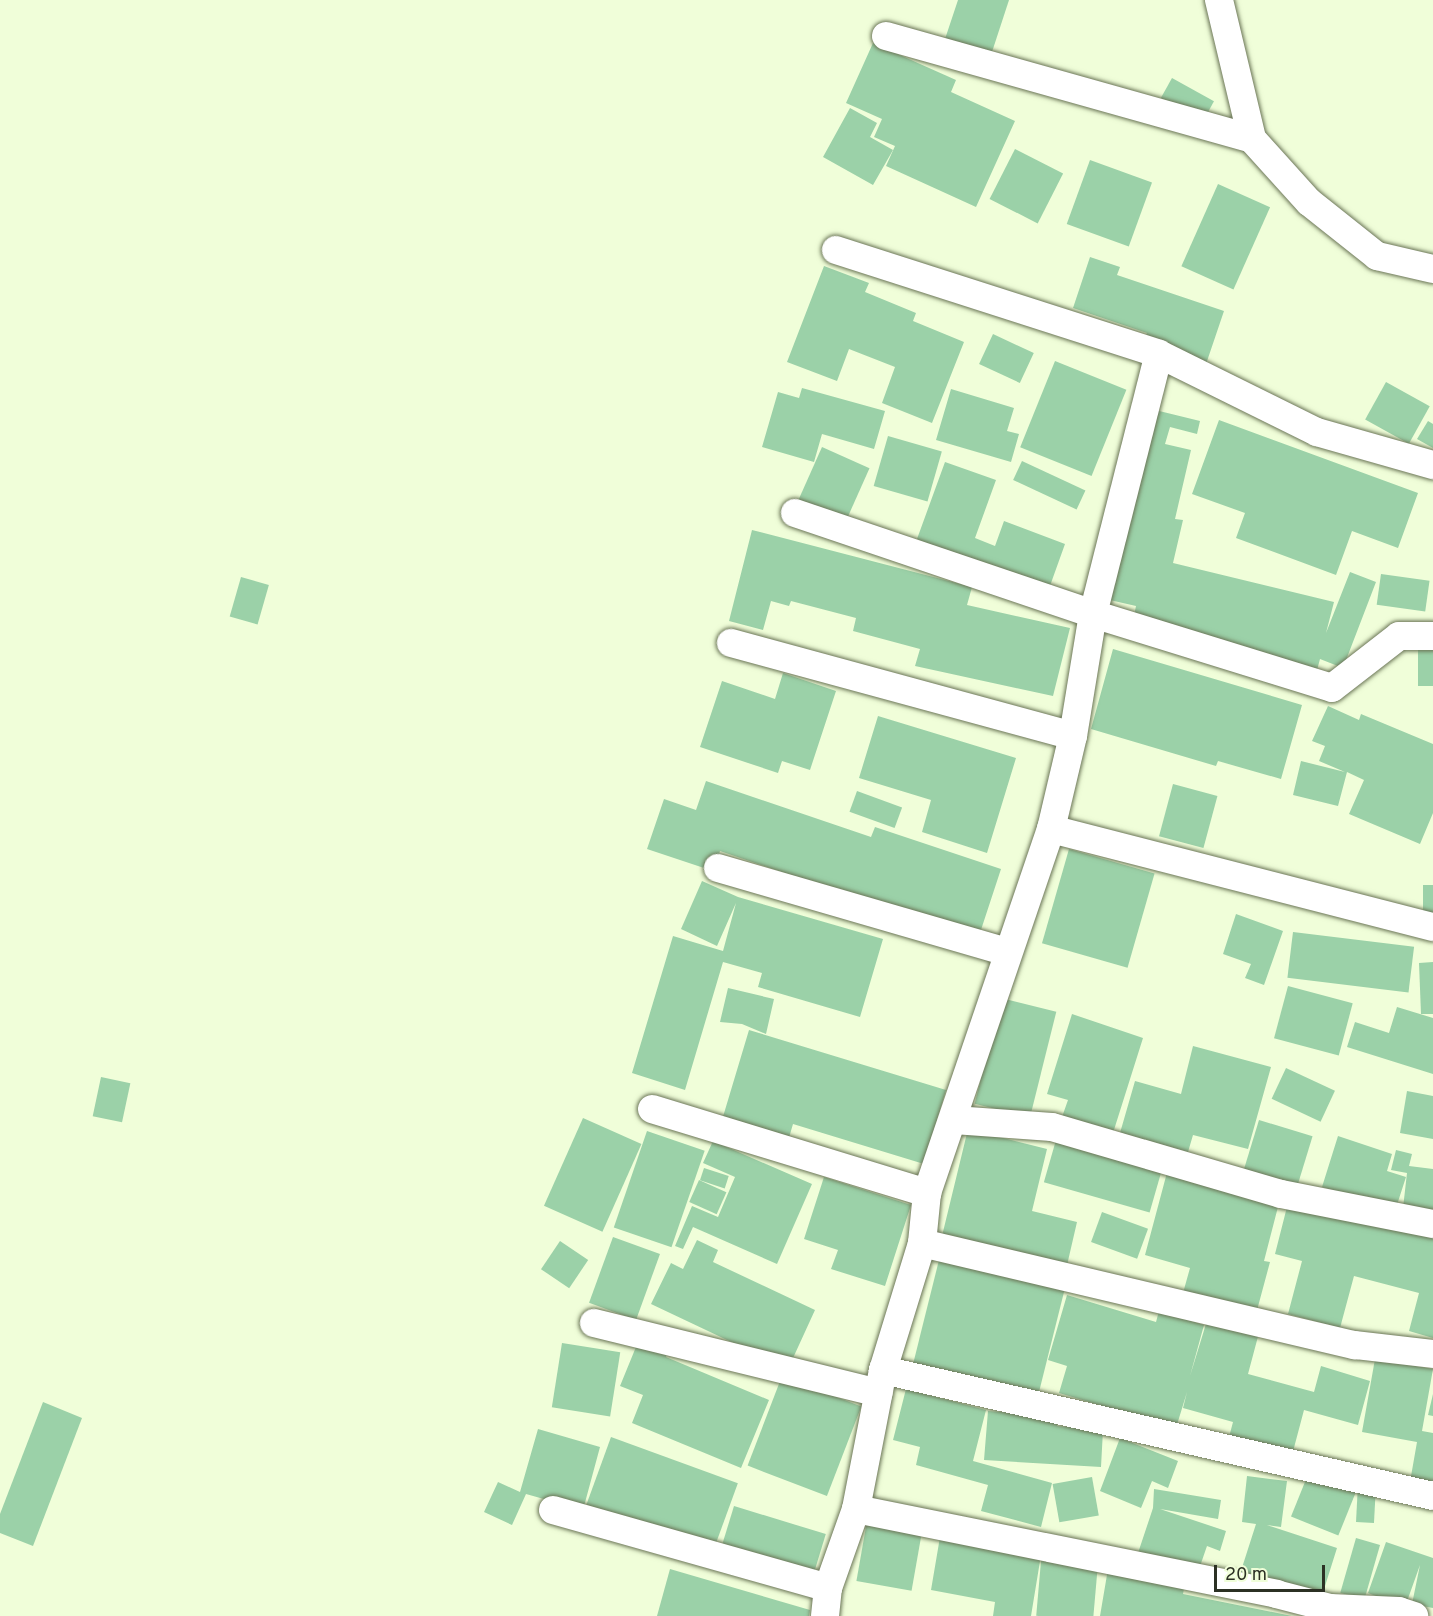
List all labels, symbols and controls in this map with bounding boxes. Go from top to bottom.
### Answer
scale bar [1217,1553,1328,1591]
text: 20 m [1225,1564,1267,1587]

